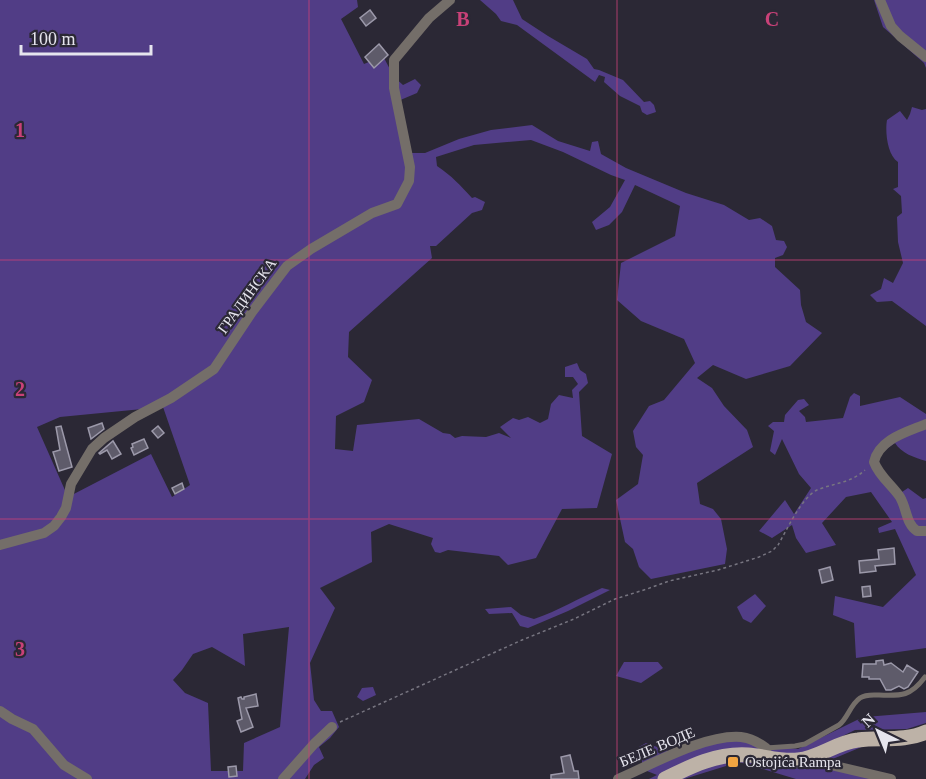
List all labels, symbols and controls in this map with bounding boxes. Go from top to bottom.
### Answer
text: B [456,8,470,30]
text: C [765,8,779,30]
scale bar [21,18,152,56]
text: 100 m [30,29,76,49]
text: 1 [15,119,25,141]
street label: ГРАДИНСКА [214,255,280,337]
text: 2 [15,378,25,400]
text: 3 [15,638,25,660]
north arrow [848,701,908,761]
text: N [858,710,878,731]
street label: БЕЛЕ ВОДЕ [617,724,697,770]
place label: Ostojića Rampa [745,754,842,770]
marker: Ostojića Rampa [726,755,740,769]

